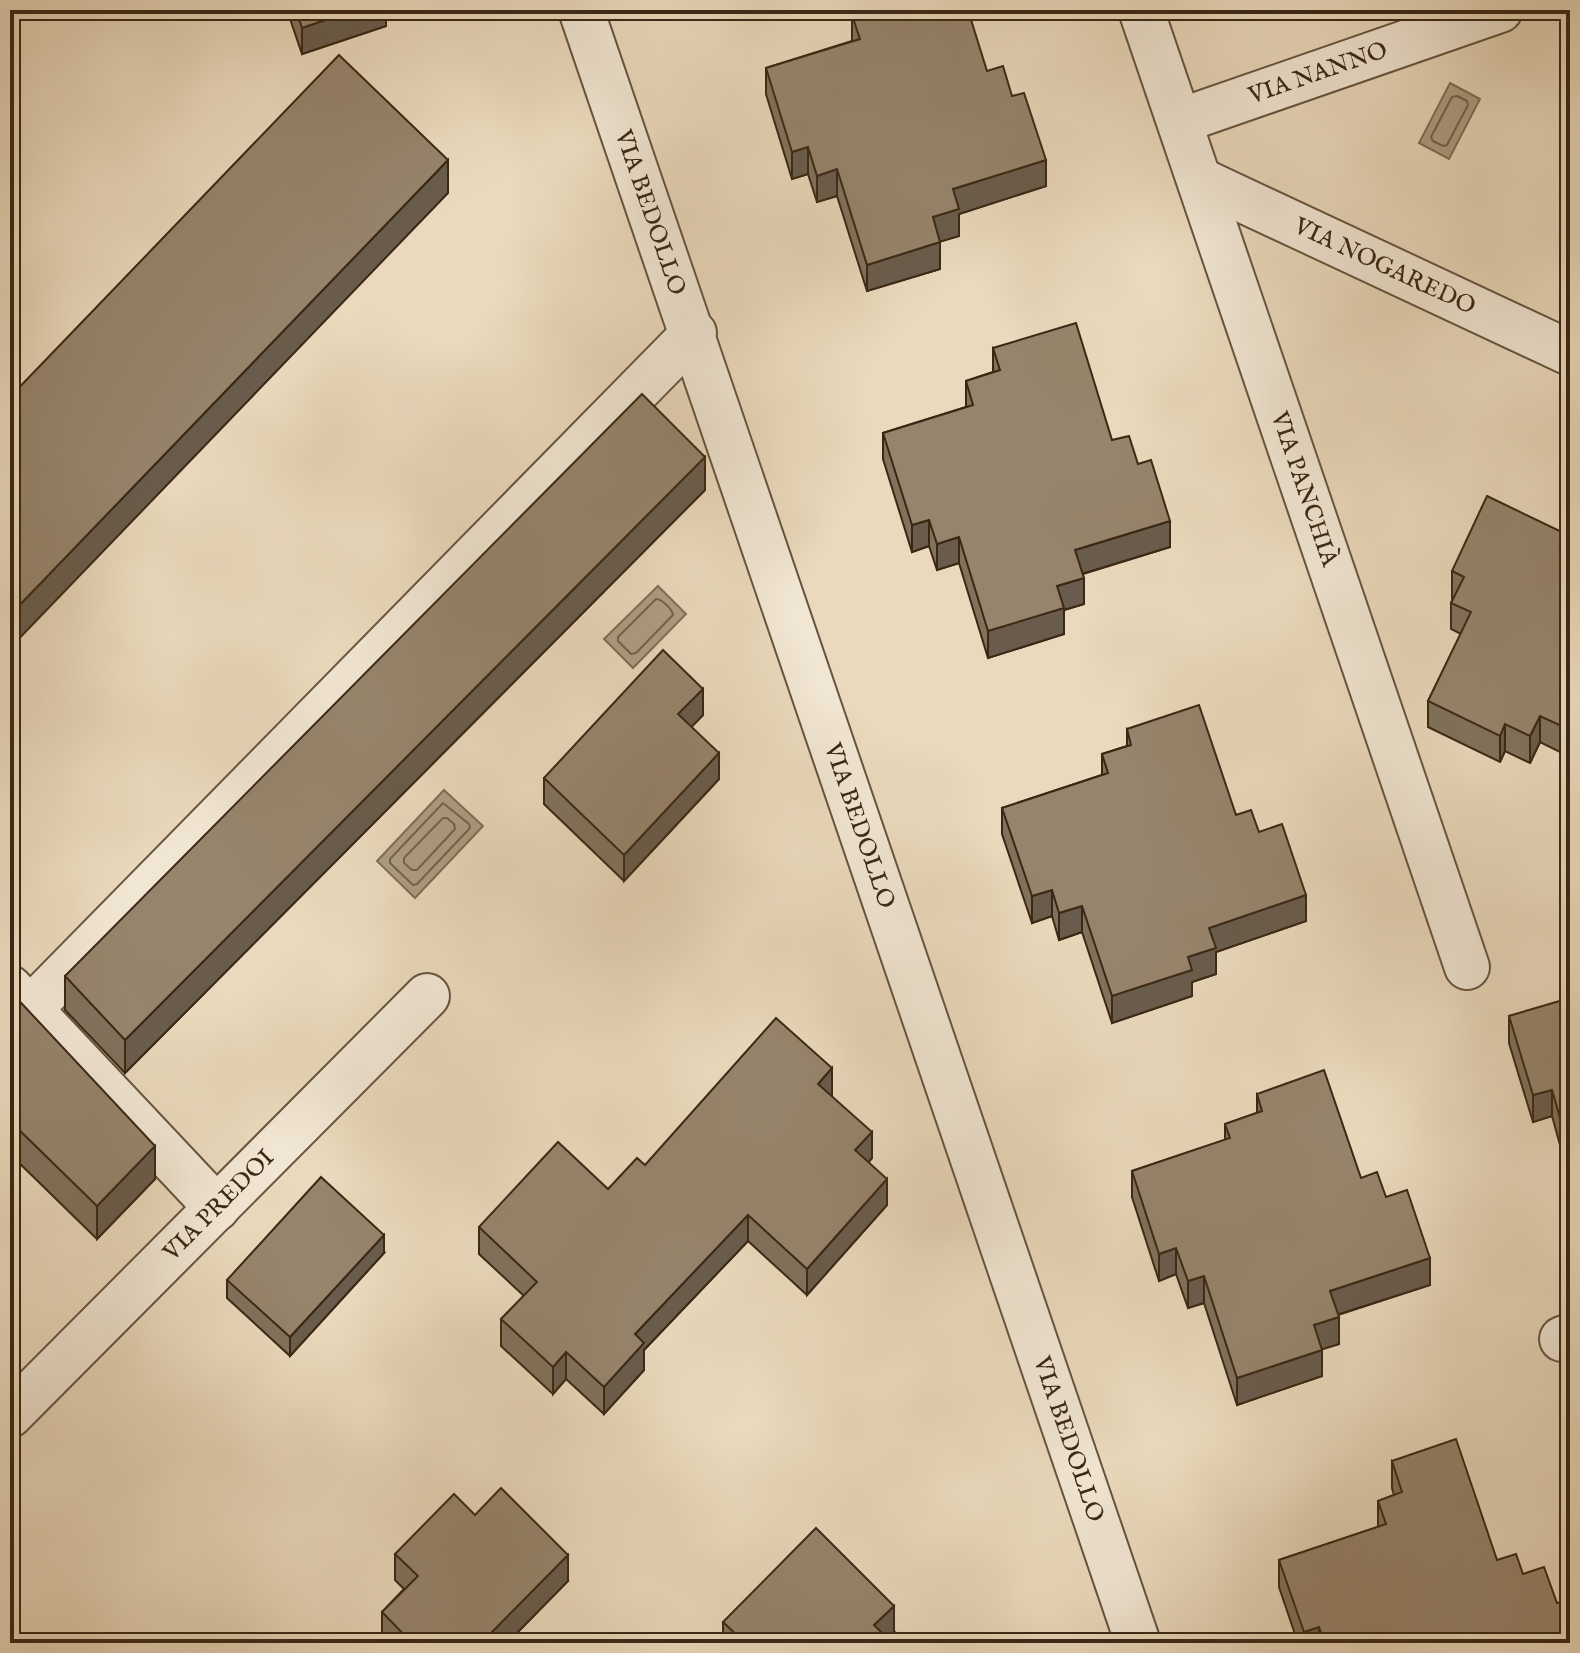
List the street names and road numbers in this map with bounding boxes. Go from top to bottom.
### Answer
street label: VIA NANNO [1243,35,1392,112]
street label: VIA BEDOLLO [607,125,693,299]
street label: VIA NOGAREDO [1288,210,1481,322]
street label: VIA PANCHIÀ [1263,406,1345,571]
street label: VIA BEDOLLO [816,738,902,913]
street label: VIA PREDOI [156,1143,281,1268]
street label: VIA BEDOLLO [1026,1351,1111,1526]

